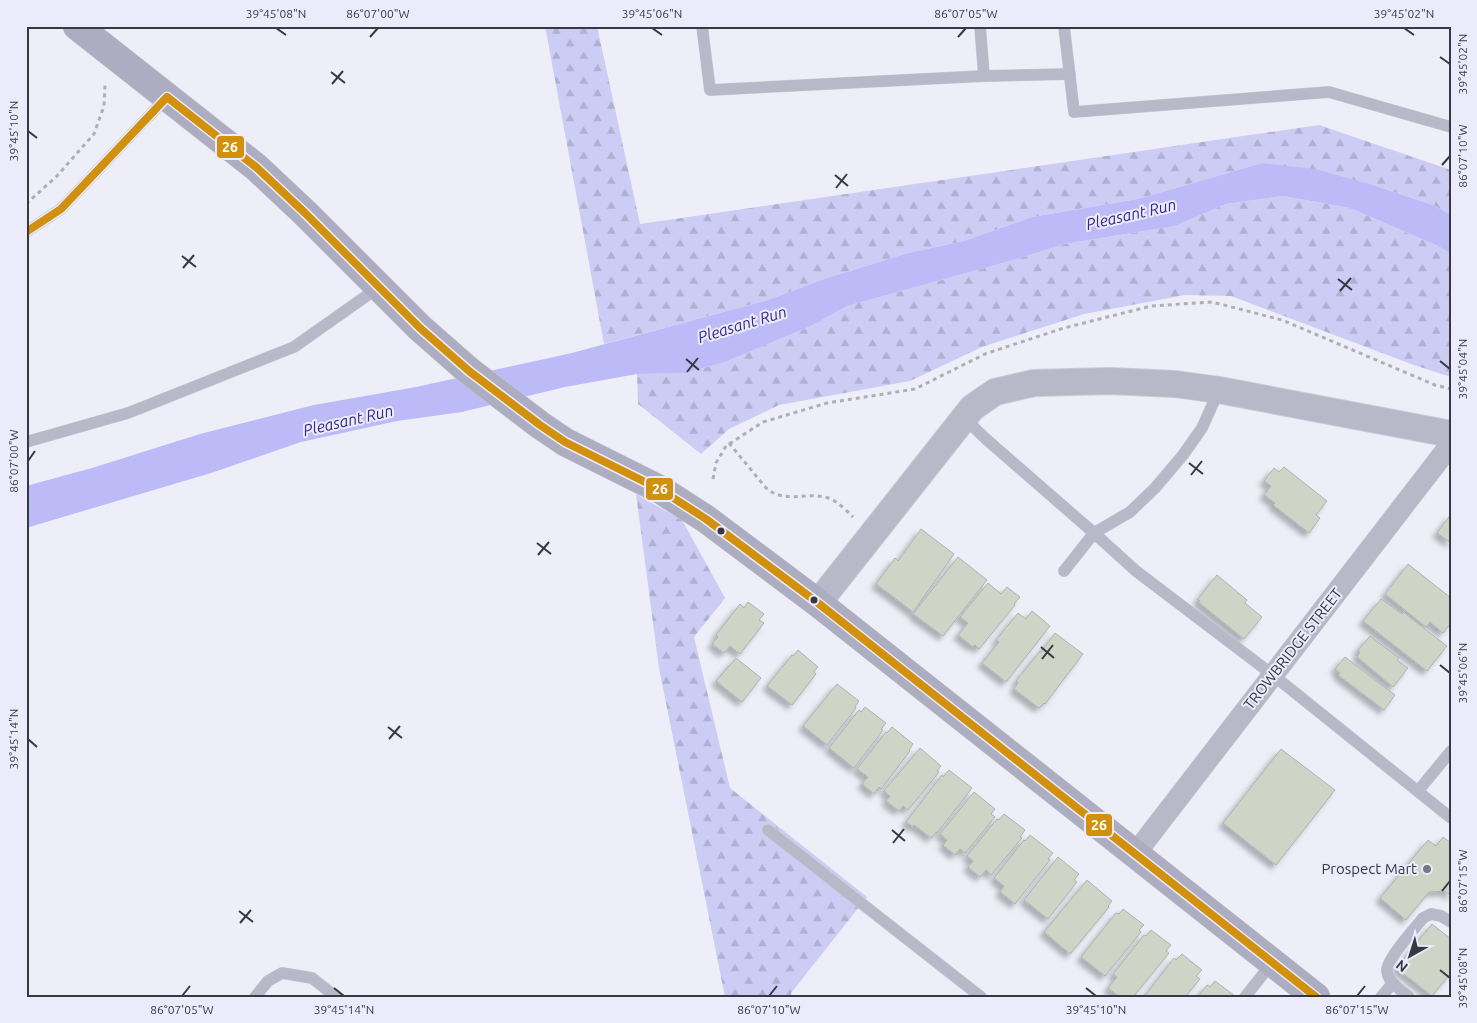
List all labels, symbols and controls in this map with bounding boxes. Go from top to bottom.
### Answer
text: 39°45'08"N [246,7,306,20]
text: 86°07'00"W [346,7,410,20]
text: 39°45'06"N [622,7,682,20]
text: 86°07'05"W [934,7,998,20]
text: 39°45'02"N [1374,7,1434,20]
text: 39°45'02"N [1456,34,1469,94]
text: 39°45'10"N [7,101,20,161]
text: 86°07'10"W [1456,124,1469,188]
line badge: 26 [216,135,245,159]
text: 26 [222,139,238,155]
water label: Pleasant Run [1084,195,1178,233]
water label: Pleasant Run [695,302,789,346]
text: 39°45'04"N [1456,339,1469,399]
water label: Pleasant Run [301,401,395,439]
text: 86°07'00"W [7,429,20,493]
line badge: 26 [645,477,674,501]
text: 26 [652,481,668,497]
unlabelled marker [716,526,726,536]
street label: TROWBRIDGE STREET [1240,584,1346,713]
unlabelled marker [809,595,819,605]
text: 39°45'06"N [1456,643,1469,703]
text: 39°45'14"N [7,709,20,769]
line badge: 26 [1085,813,1113,837]
text: 26 [1091,817,1107,833]
text: 86°07'15"W [1456,849,1469,913]
place label: Prospect Mart [1321,860,1417,877]
marker: Prospect Mart [1421,863,1433,875]
north arrow [1384,930,1434,980]
text: 39°45'08"N [1456,948,1469,1008]
text: N [1393,957,1411,976]
text: 86°07'05"W [150,1003,214,1016]
text: 39°45'14"N [314,1003,374,1016]
text: 86°07'10"W [737,1003,801,1016]
text: 39°45'10"N [1066,1003,1126,1016]
text: 86°07'15"W [1325,1003,1389,1016]

